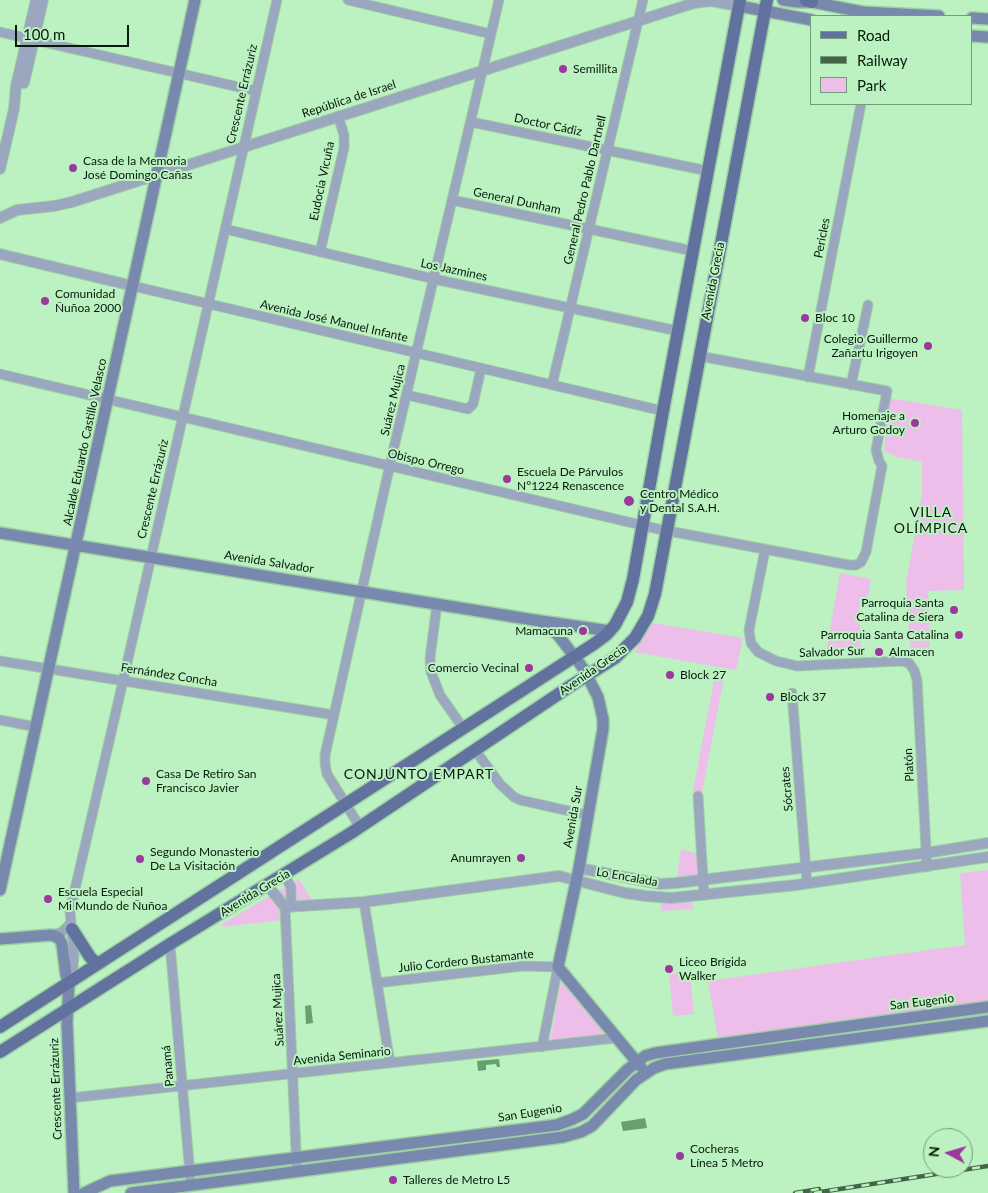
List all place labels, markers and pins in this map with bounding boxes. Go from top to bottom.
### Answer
place label: Semillita [573,62,617,76]
marker: Semillita [557,63,569,75]
place label: Casa de la Memoria José Domingo Cañas [83,154,192,182]
marker: Casa de la Memoria José Domingo Cañas [67,162,79,174]
place label: Comunidad Ñuñoa 2000 [55,287,121,315]
marker: Comunidad Ñuñoa 2000 [39,295,51,307]
place label: Bloc 10 [815,311,855,325]
marker: Bloc 10 [799,312,811,324]
place label: Colegio Guillermo Zañartu Irigoyen [824,332,918,360]
marker: Colegio Guillermo Zañartu Irigoyen [922,340,934,352]
place label: Homenaje a Arturo Godoy [833,409,905,437]
marker: Homenaje a Arturo Godoy [909,417,921,429]
place label: Escuela De Párvulos N°1224 Renascence [517,465,624,493]
marker: Escuela De Párvulos N°1224 Renascence [501,473,513,485]
place label: Centro Médico y Dental S.A.H. [640,487,720,515]
marker: Centro Médico y Dental S.A.H. [622,494,636,508]
place label: Parroquia Santa Catalina de Siera [856,596,944,624]
marker: Parroquia Santa Catalina de Siera [948,604,960,616]
place label: Mamacuna [515,624,573,638]
marker: Mamacuna [577,625,589,637]
place label: Parroquia Santa Catalina [821,628,949,642]
marker: Parroquia Santa Catalina [953,629,965,641]
place label: Almacen [889,645,934,659]
marker: Almacen [873,646,885,658]
place label: Comercio Vecinal [428,661,519,675]
marker: Comercio Vecinal [523,662,535,674]
place label: Block 27 [680,668,726,682]
marker: Block 27 [664,669,676,681]
place label: Block 37 [780,690,826,704]
marker: Block 37 [764,691,776,703]
place label: Casa De Retiro San Francisco Javier [156,767,257,795]
marker: Casa De Retiro San Francisco Javier [140,775,152,787]
place label: Segundo Monasterio De La Visitación [150,845,259,873]
place label: Anumrayen [451,851,511,865]
marker: Anumrayen [515,852,527,864]
marker: Segundo Monasterio De La Visitación [134,853,146,865]
place label: Escuela Especial Mi Mundo de Ñuñoa [58,885,167,913]
marker: Escuela Especial Mi Mundo de Ñuñoa [42,893,54,905]
place label: Liceo Brígida Walker [679,955,747,983]
marker: Liceo Brígida Walker [663,963,675,975]
place label: Cocheras Línea 5 Metro [690,1142,764,1170]
marker: Cocheras Línea 5 Metro [674,1150,686,1162]
place label: Talleres de Metro L5 [403,1173,510,1187]
marker: Talleres de Metro L5 [387,1174,399,1186]

